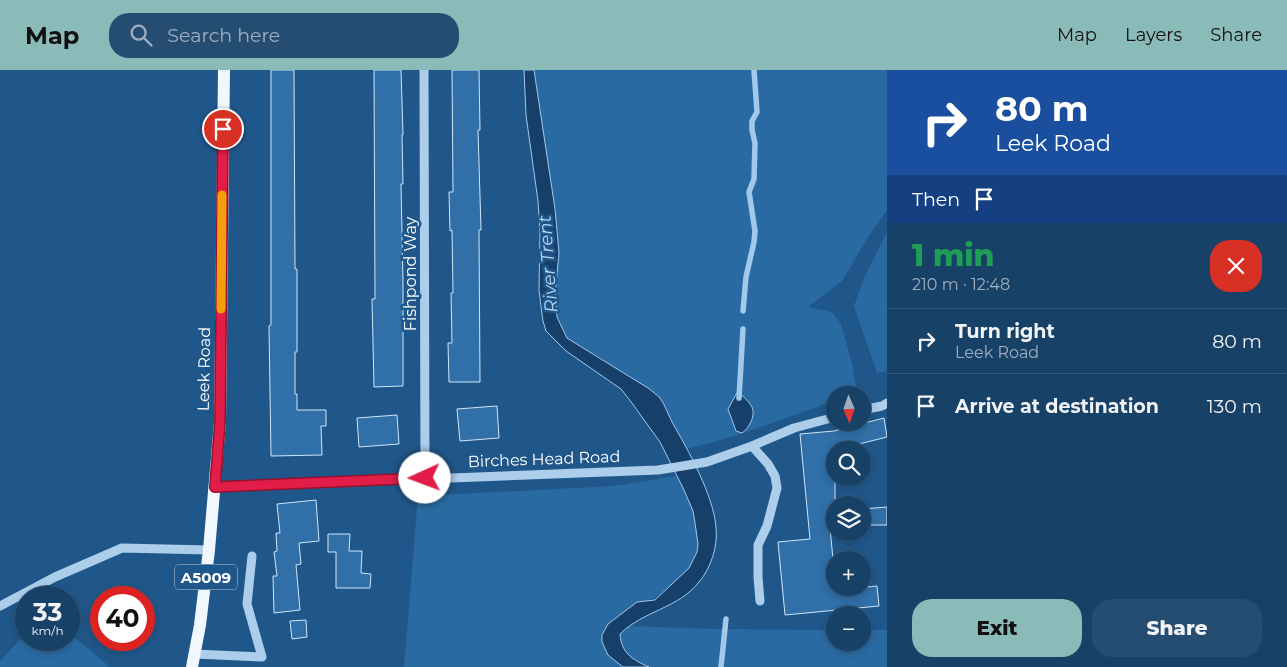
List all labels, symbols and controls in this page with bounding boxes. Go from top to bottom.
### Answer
search box [109,13,459,58]
text: Map [25,21,79,50]
icon: search [127,21,155,49]
text: Search here [167,24,280,47]
text: Map [1057,24,1097,46]
text: Layers [1125,24,1182,46]
text: Share [1210,24,1262,46]
text: 80 m [995,87,1089,130]
icon: right [912,90,977,155]
pin [202,108,244,150]
icon: arrive [209,115,237,143]
text: Leek Road [995,130,1111,157]
icon: arrive [970,185,998,213]
text: Then [912,188,960,211]
water label: River Trent [534,214,562,313]
street label: Fishpond Way [401,216,420,331]
text: 1 min [912,237,995,274]
button: close [1210,240,1262,292]
text: 210 m · 12:48 [912,275,1010,294]
text: Turn right [955,320,1055,343]
street label: Leek Road [194,327,214,411]
icon: right [912,327,940,355]
text: 80 m [1212,330,1262,353]
text: Leek Road [955,343,1039,362]
north arrow [826,386,871,431]
map controls [826,386,871,651]
icon: arrive [912,392,940,420]
text: Arrive at destination [955,395,1159,418]
text: 130 m [1207,395,1262,418]
button: search [826,441,871,486]
street label: Birches Head Road [467,447,621,471]
position arrow [398,451,450,503]
button: layers [826,496,871,541]
button: + [826,551,871,596]
road number: A5009 [175,564,237,590]
speed limit sign: 40 [90,586,155,651]
text: 33 [33,597,62,627]
button: Exit [912,599,1082,657]
button: Share [1092,599,1262,657]
button: − [826,606,871,651]
text: km/h [31,623,64,638]

